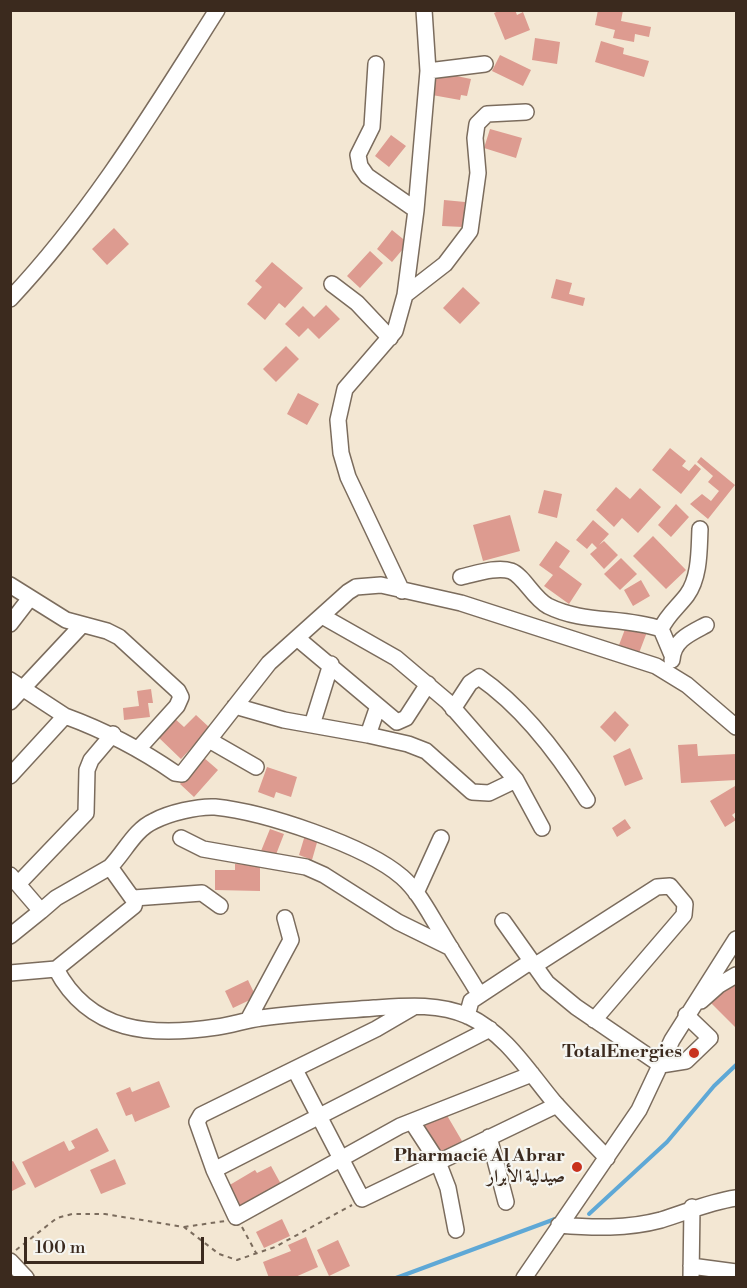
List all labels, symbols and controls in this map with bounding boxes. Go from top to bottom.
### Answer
place label: TotalEnergies [562,1042,682,1064]
marker: TotalEnergies [687,1046,701,1060]
place label: Pharmacie Al Abrar صيدلية الأبرار [394,1146,565,1188]
marker: Pharmacie Al Abrar صيدلية الأبرار [570,1160,584,1174]
scale bar [27,1225,207,1263]
text: 100 m [35,1236,86,1259]

